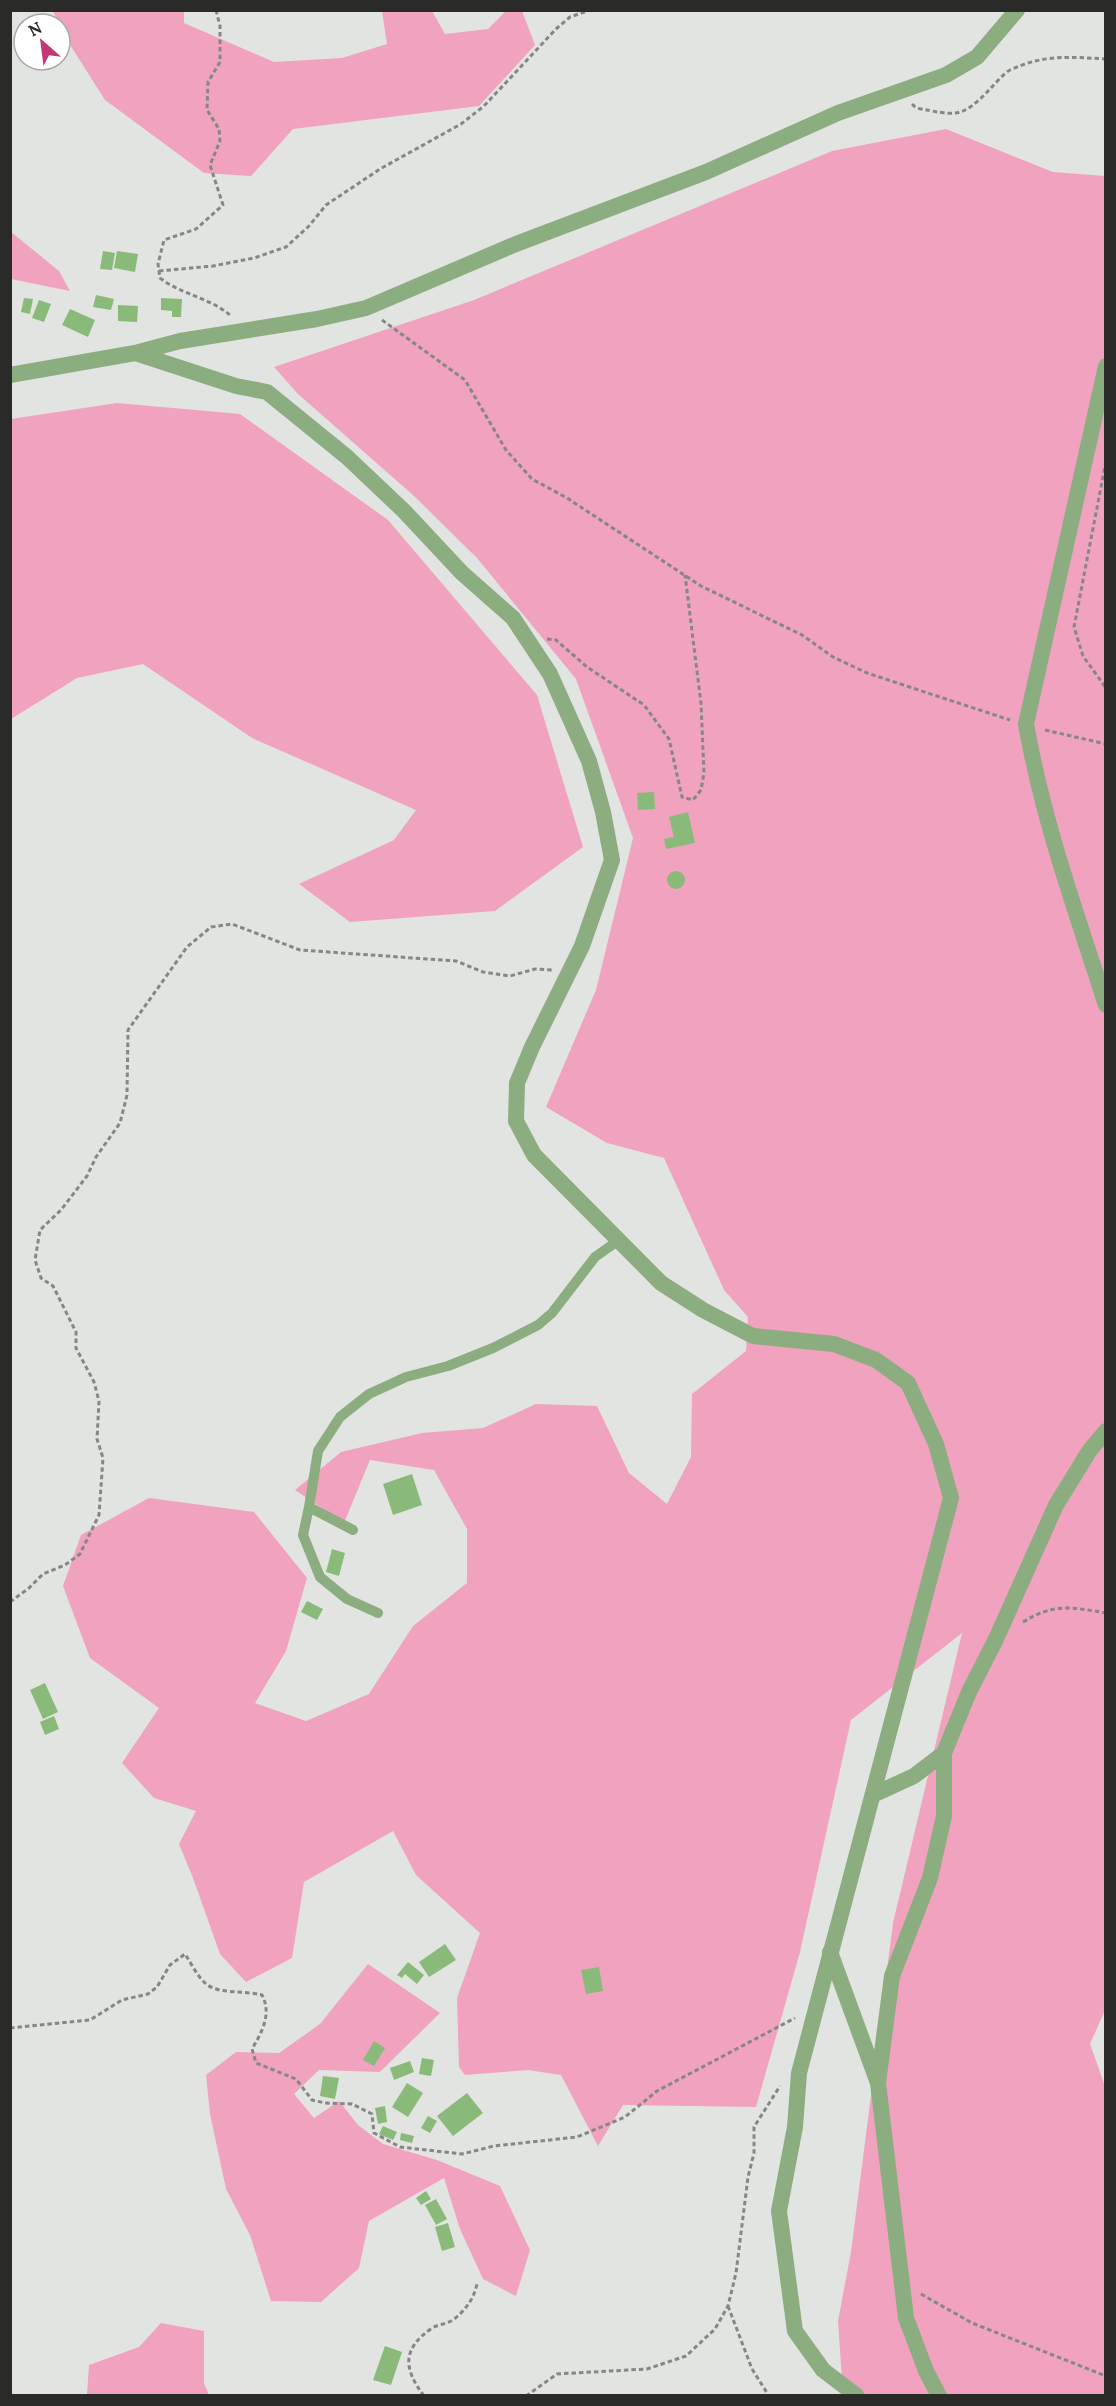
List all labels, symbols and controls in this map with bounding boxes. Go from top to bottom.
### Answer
north arrow [12,12,72,72]
text: N [25,17,45,40]

